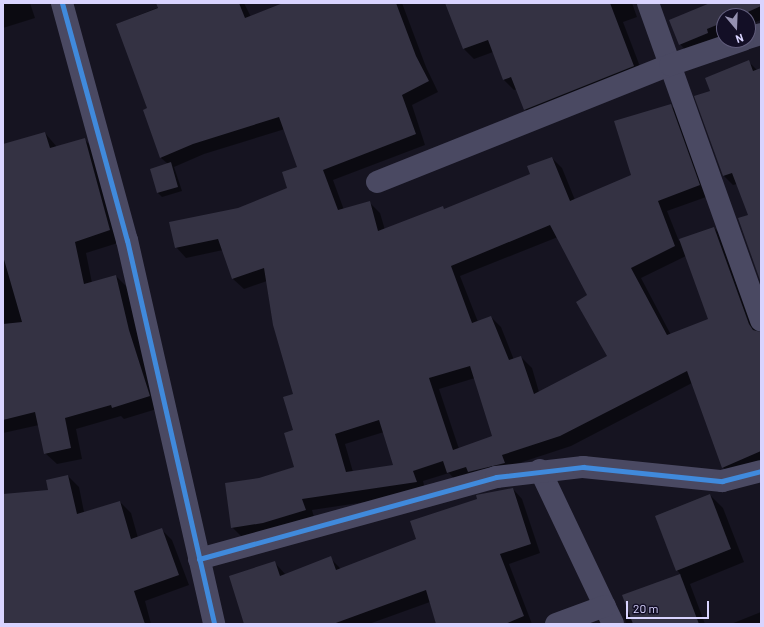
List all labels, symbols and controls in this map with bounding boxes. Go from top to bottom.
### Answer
north arrow [716,8,756,48]
text: N [734,32,745,46]
scale bar [628,593,711,619]
text: 20 m [633,601,659,615]

